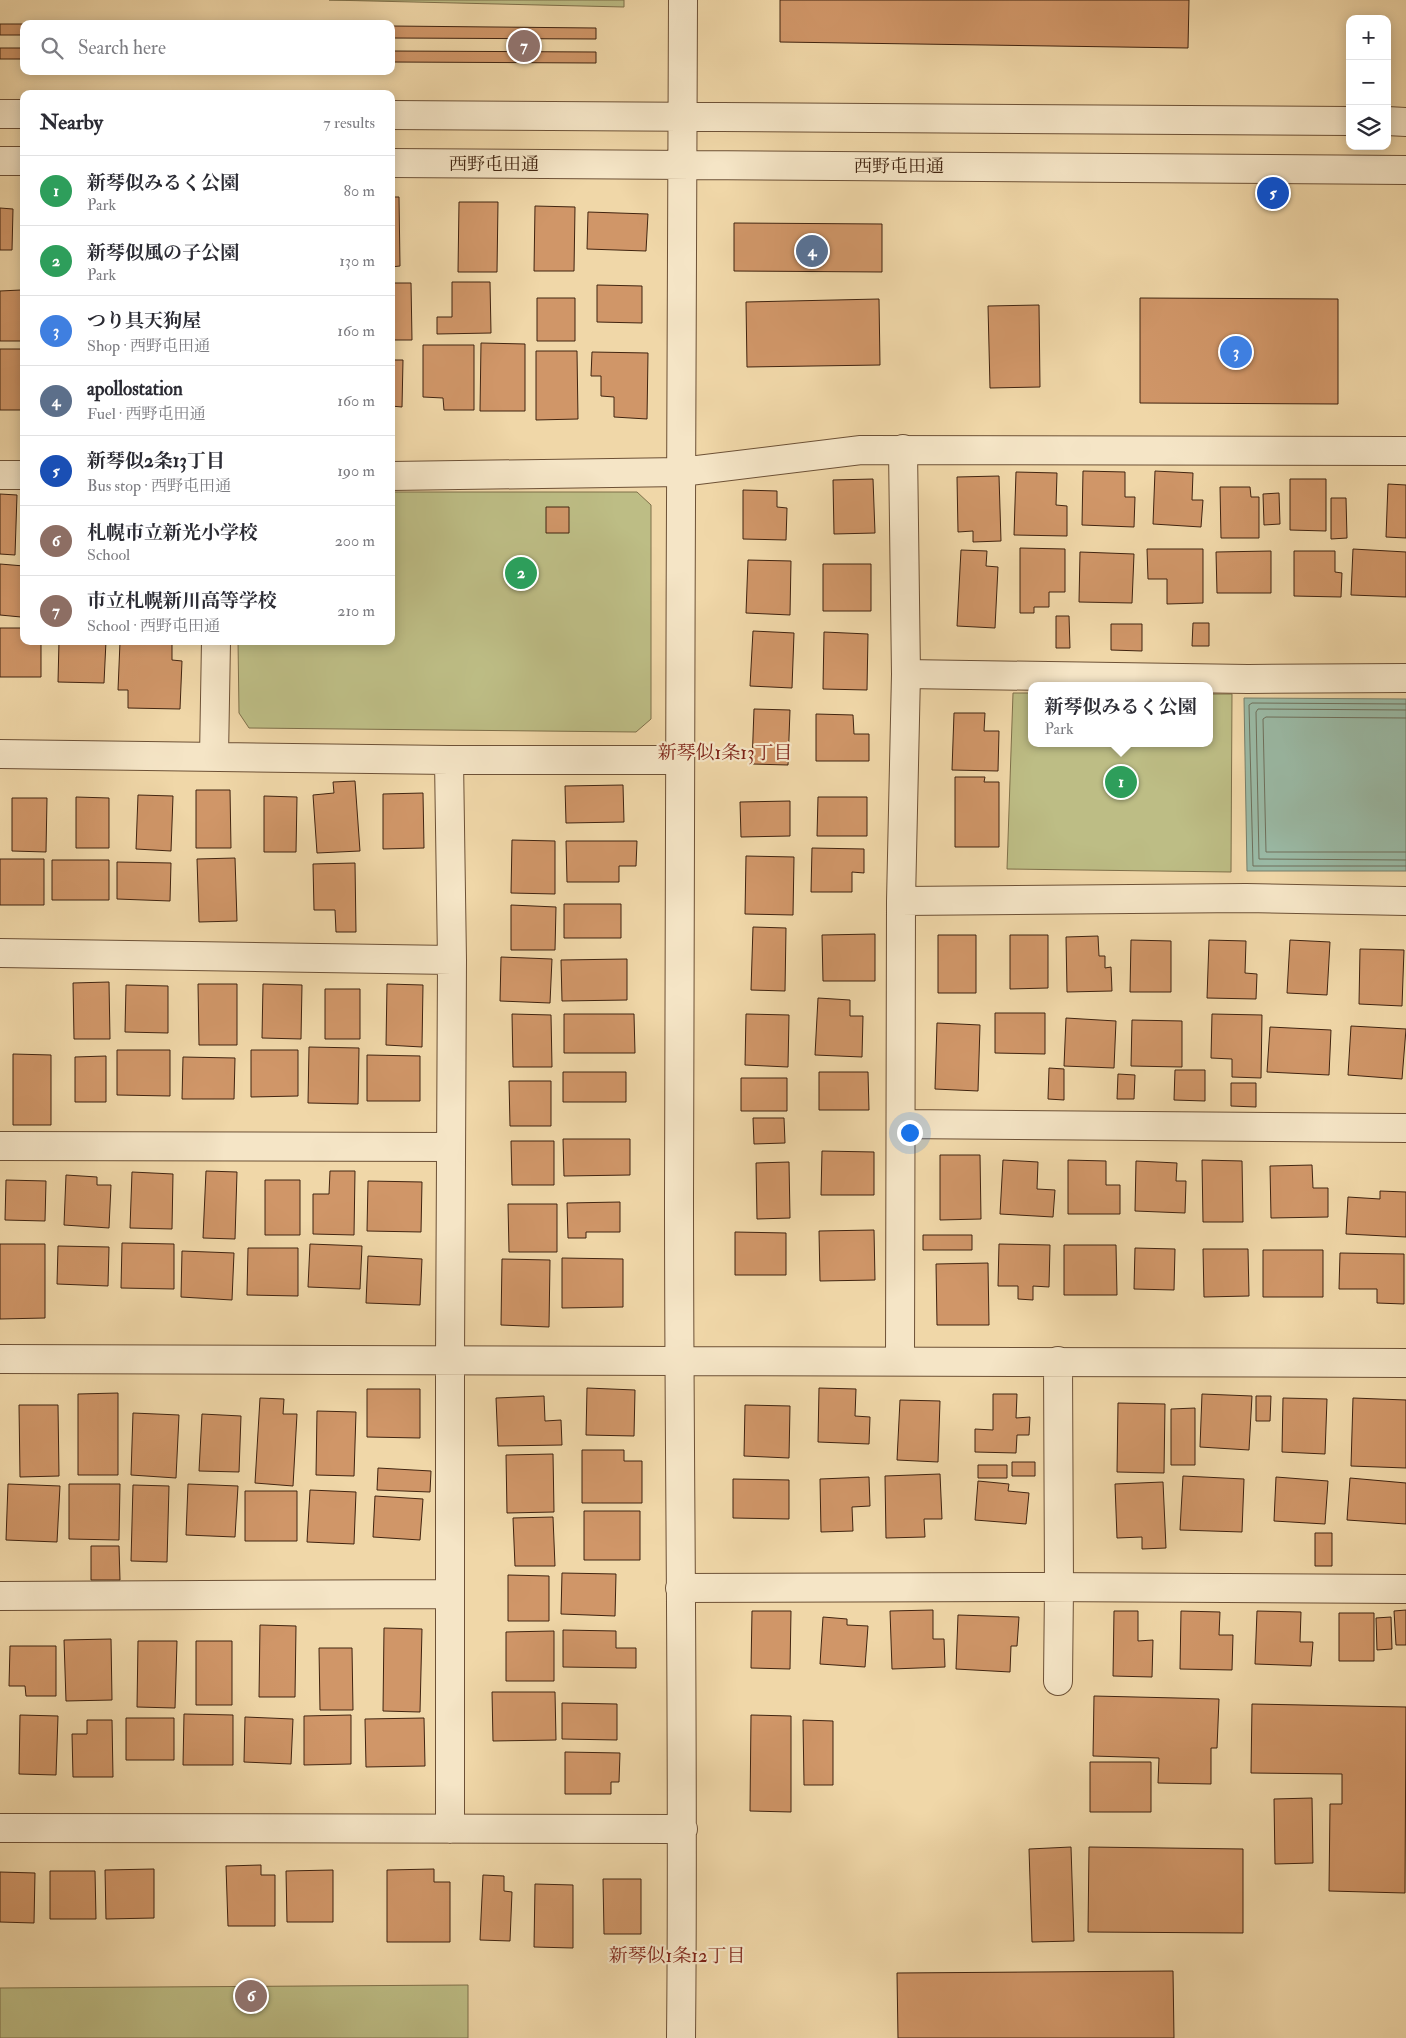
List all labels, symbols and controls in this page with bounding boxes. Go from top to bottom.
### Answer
map controls [1346,15,1391,150]
button: + [1346,15,1391,60]
search box [20,20,395,75]
pin: 7 [508,27,540,65]
icon: search [38,34,66,62]
text: Search here [78,36,166,60]
button: − [1346,60,1391,105]
button: layers [1346,105,1391,150]
text: Nearby [40,109,103,136]
text: 7 results [323,113,375,133]
street label: 西野屯田通 [449,153,539,176]
street label: 西野屯田通 [854,155,944,178]
text: 新琴似みるく公園 [87,171,239,195]
pin: 5 [1257,174,1289,212]
text: 1 [53,181,59,201]
text: 80 m [344,181,375,201]
text: Park [87,195,116,215]
pin: 4 [796,232,828,270]
text: 新琴似風の子公園 [87,241,239,265]
text: 2 [52,251,60,271]
text: 130 m [339,251,375,271]
text: Park [87,265,116,285]
text: つり具天狗屋 [87,309,201,333]
text: 3 [53,321,59,341]
text: 160 m [337,321,375,341]
pin: 3 [1220,333,1252,371]
text: Shop · 西野屯田通 [87,336,210,356]
text: apollostation [87,377,183,401]
text: 4 [52,391,60,411]
text: 160 m [337,391,375,411]
text: Fuel · 西野屯田通 [87,404,206,424]
text: 新琴似2条13丁目 [87,449,225,473]
text: 5 [52,461,60,481]
text: 190 m [337,461,375,481]
text: Bus stop · 西野屯田通 [87,476,231,496]
text: 札幌市立新光小学校 [87,521,258,545]
text: 6 [52,531,60,551]
text: 200 m [335,531,375,551]
text: School [87,545,130,565]
pin: 2 [505,554,537,592]
text: 市立札幌新川高等学校 [87,589,277,613]
text: 7 [52,601,60,621]
text: 210 m [337,601,375,621]
text: School · 西野屯田通 [87,616,220,636]
popup [1028,682,1213,747]
text: 新琴似みるく公園 [1044,695,1197,719]
text: Park [1044,719,1074,739]
district label: 新琴似1条13丁目 [658,741,792,765]
pin: 1 [1105,763,1137,801]
your location [897,1120,923,1146]
district label: 新琴似1条12丁目 [608,1944,746,1968]
pin: 6 [235,1977,267,2015]

